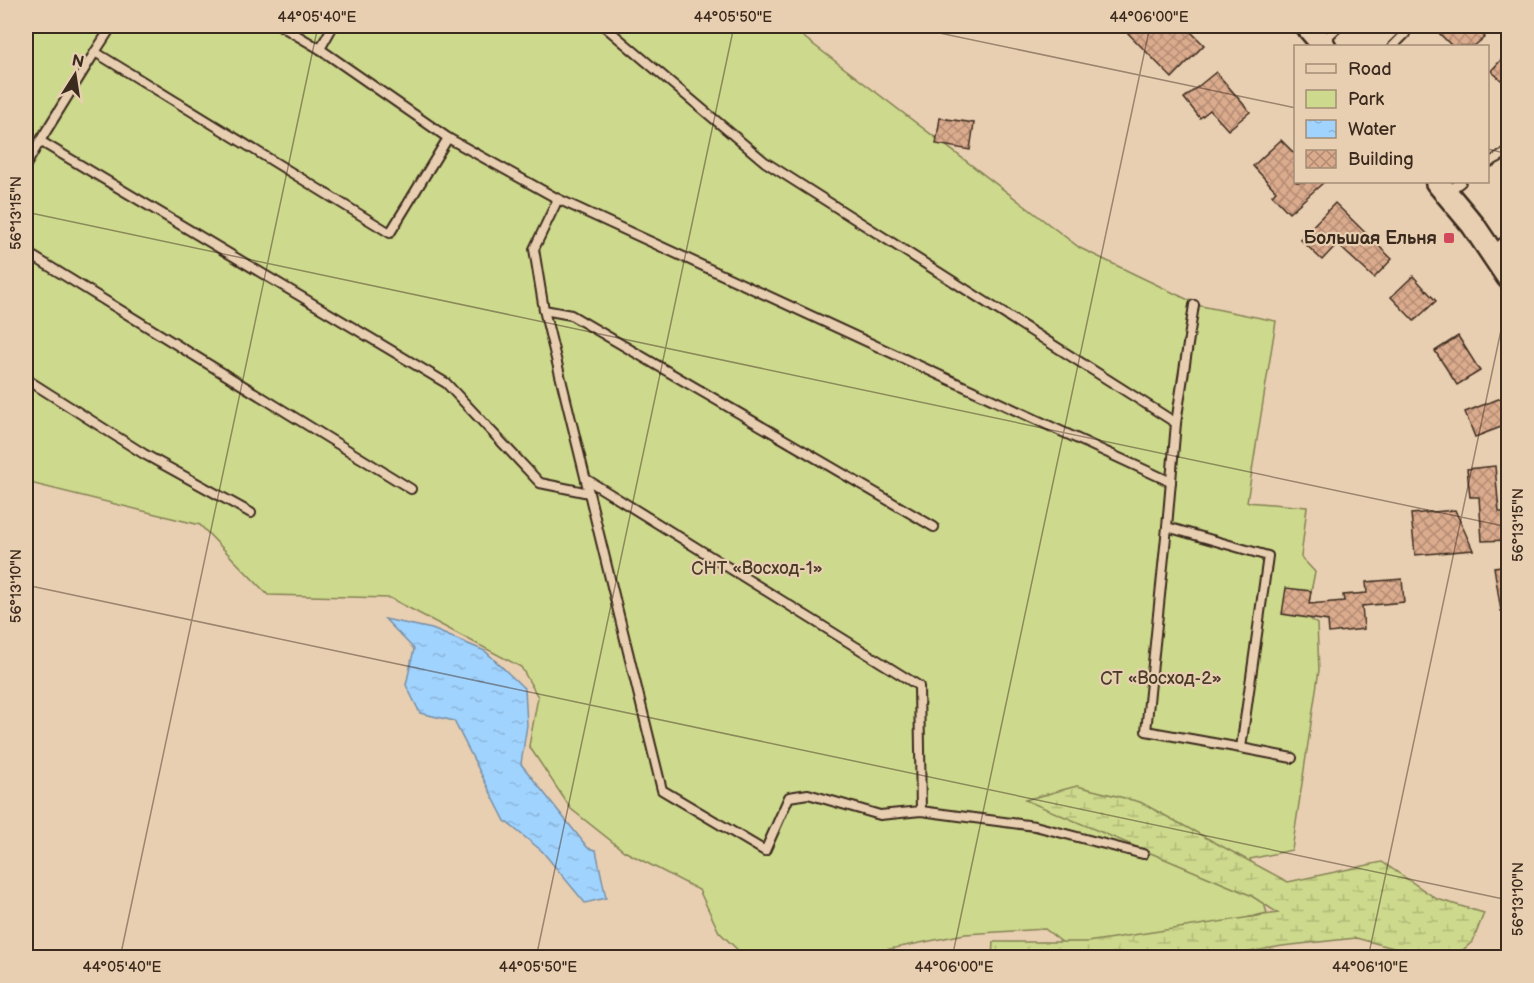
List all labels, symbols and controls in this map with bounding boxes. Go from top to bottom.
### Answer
text: 44°05'40"E [278,8,357,27]
text: 44°05'50"E [694,8,772,27]
text: 44°06'00"E [1109,8,1189,27]
north arrow [45,45,105,105]
legend [1294,45,1489,183]
text: N [70,51,86,72]
text: Road [1348,59,1392,80]
text: Park [1348,89,1384,110]
text: Water [1348,119,1396,140]
text: Building [1348,149,1414,170]
text: 56°13'15"N [7,176,26,250]
place label: Большая Ельня [1304,228,1437,249]
marker: Большая Ельня [1442,231,1456,245]
text: 56°13'15"N [1509,488,1528,562]
text: 56°13'10"N [7,549,26,623]
park label: СНТ «Восход-1» [691,558,823,579]
park label: СТ «Восход-2» [1100,668,1222,689]
text: 56°13'10"N [1509,862,1528,936]
text: 44°05'40"E [83,958,162,977]
text: 44°05'50"E [499,958,577,977]
text: 44°06'00"E [914,958,994,977]
text: 44°06'10"E [1332,958,1408,977]

